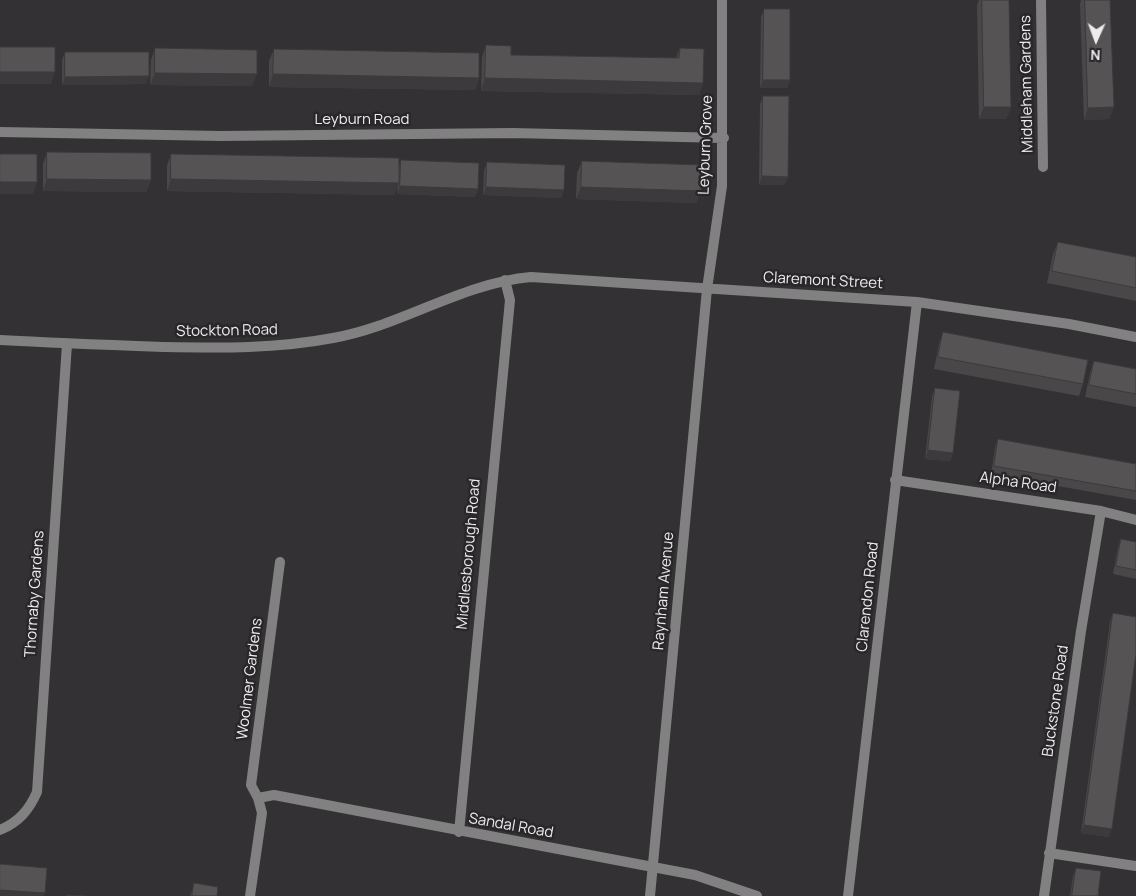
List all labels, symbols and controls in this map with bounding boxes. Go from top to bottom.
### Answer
street label: Middleham Gardens [1017,15,1037,153]
north arrow [1071,15,1121,65]
text: N [1090,46,1101,65]
street label: Leyburn Grove [695,95,717,195]
street label: Leyburn Road [315,111,409,129]
street label: Claremont Street [763,269,883,293]
street label: Stockton Road [176,321,278,341]
street label: Alpha Road [978,469,1058,497]
street label: Middlesborough Road [453,478,485,630]
street label: Thornaby Gardens [22,530,48,658]
street label: Raynham Avenue [650,531,678,651]
street label: Clarendon Road [853,541,883,653]
street label: Woolmer Gardens [234,617,266,741]
street label: Buckstone Road [1039,644,1073,758]
street label: Sandal Road [467,810,555,842]

